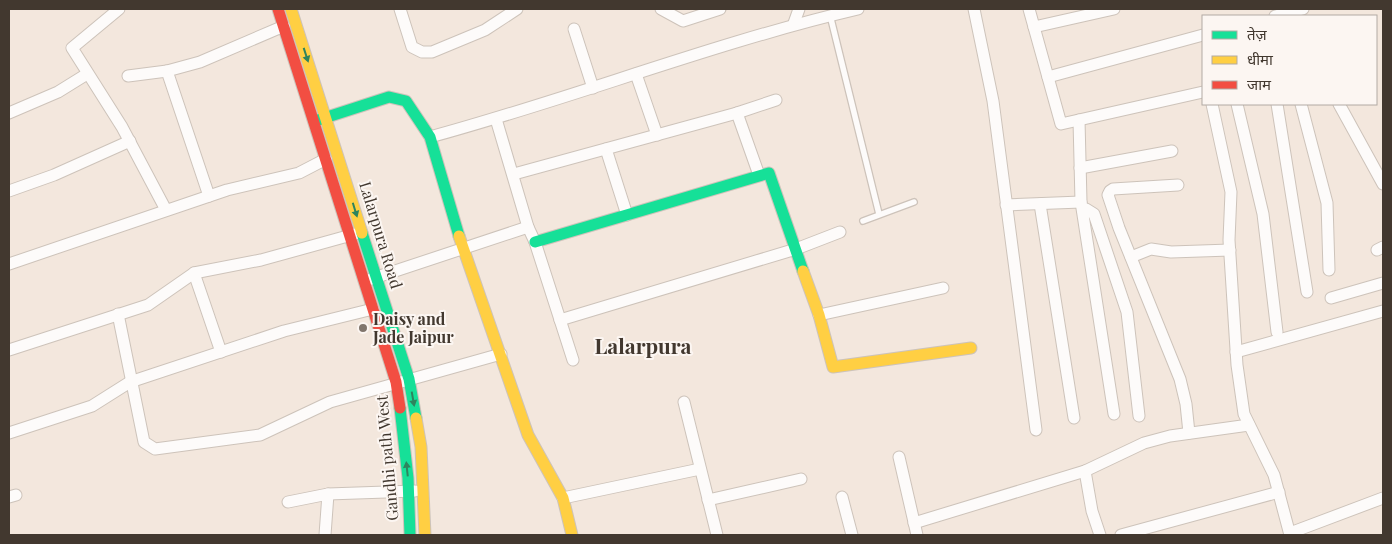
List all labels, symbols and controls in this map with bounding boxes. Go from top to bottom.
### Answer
legend [1202,15,1377,105]
text: तेज़ [1247,24,1268,44]
one-way arrow [303,48,311,63]
text: धीमा [1247,49,1274,69]
text: जाम [1247,74,1272,94]
street label: Lalarpura Road [355,179,408,291]
one-way arrow [352,203,360,218]
place label: Daisy and Jade Jaipur [372,308,454,347]
marker: Daisy and Jade Jaipur [357,322,369,334]
district label: Lalarpura [595,331,692,359]
one-way arrow [409,391,417,407]
street label: Gandhi path West [371,394,402,522]
one-way arrow [403,461,411,477]

